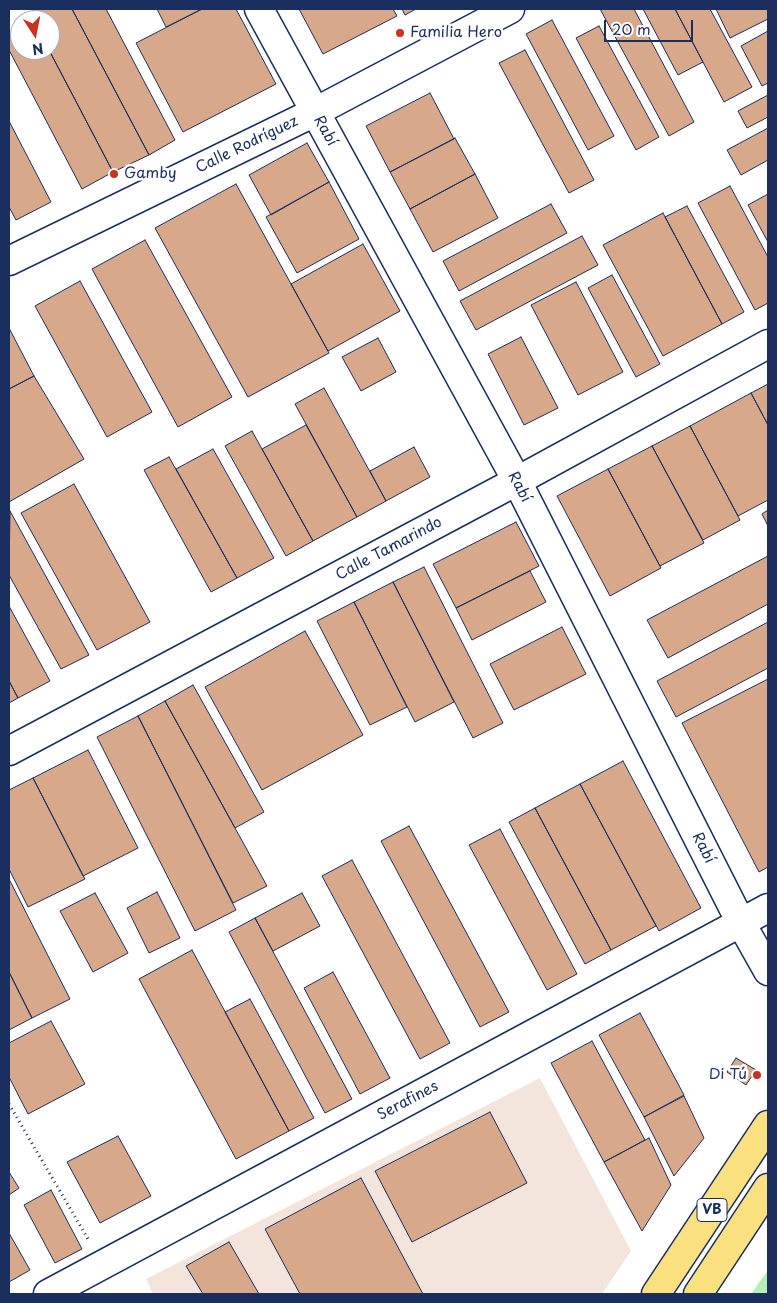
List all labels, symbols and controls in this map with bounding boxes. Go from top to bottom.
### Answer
north arrow [10,10,60,60]
scale bar [607,10,696,42]
text: 20 m [612,17,651,40]
place label: Familia Hero [410,24,502,42]
marker: Familia Hero [394,27,406,39]
text: N [30,38,45,61]
street label: Calle Rodríguez [193,113,301,177]
street label: Rabí [309,113,341,149]
place label: Gamby [124,165,176,183]
marker: Gamby [108,168,120,180]
street label: Rabí [504,469,534,505]
street label: Calle Tamarindo [333,513,445,585]
street label: Rabí [688,830,718,866]
place label: Di Tú [709,1066,747,1084]
marker: Di Tú [751,1069,763,1081]
street label: Serafines [374,1077,442,1125]
road number: VB [697,1198,727,1222]

